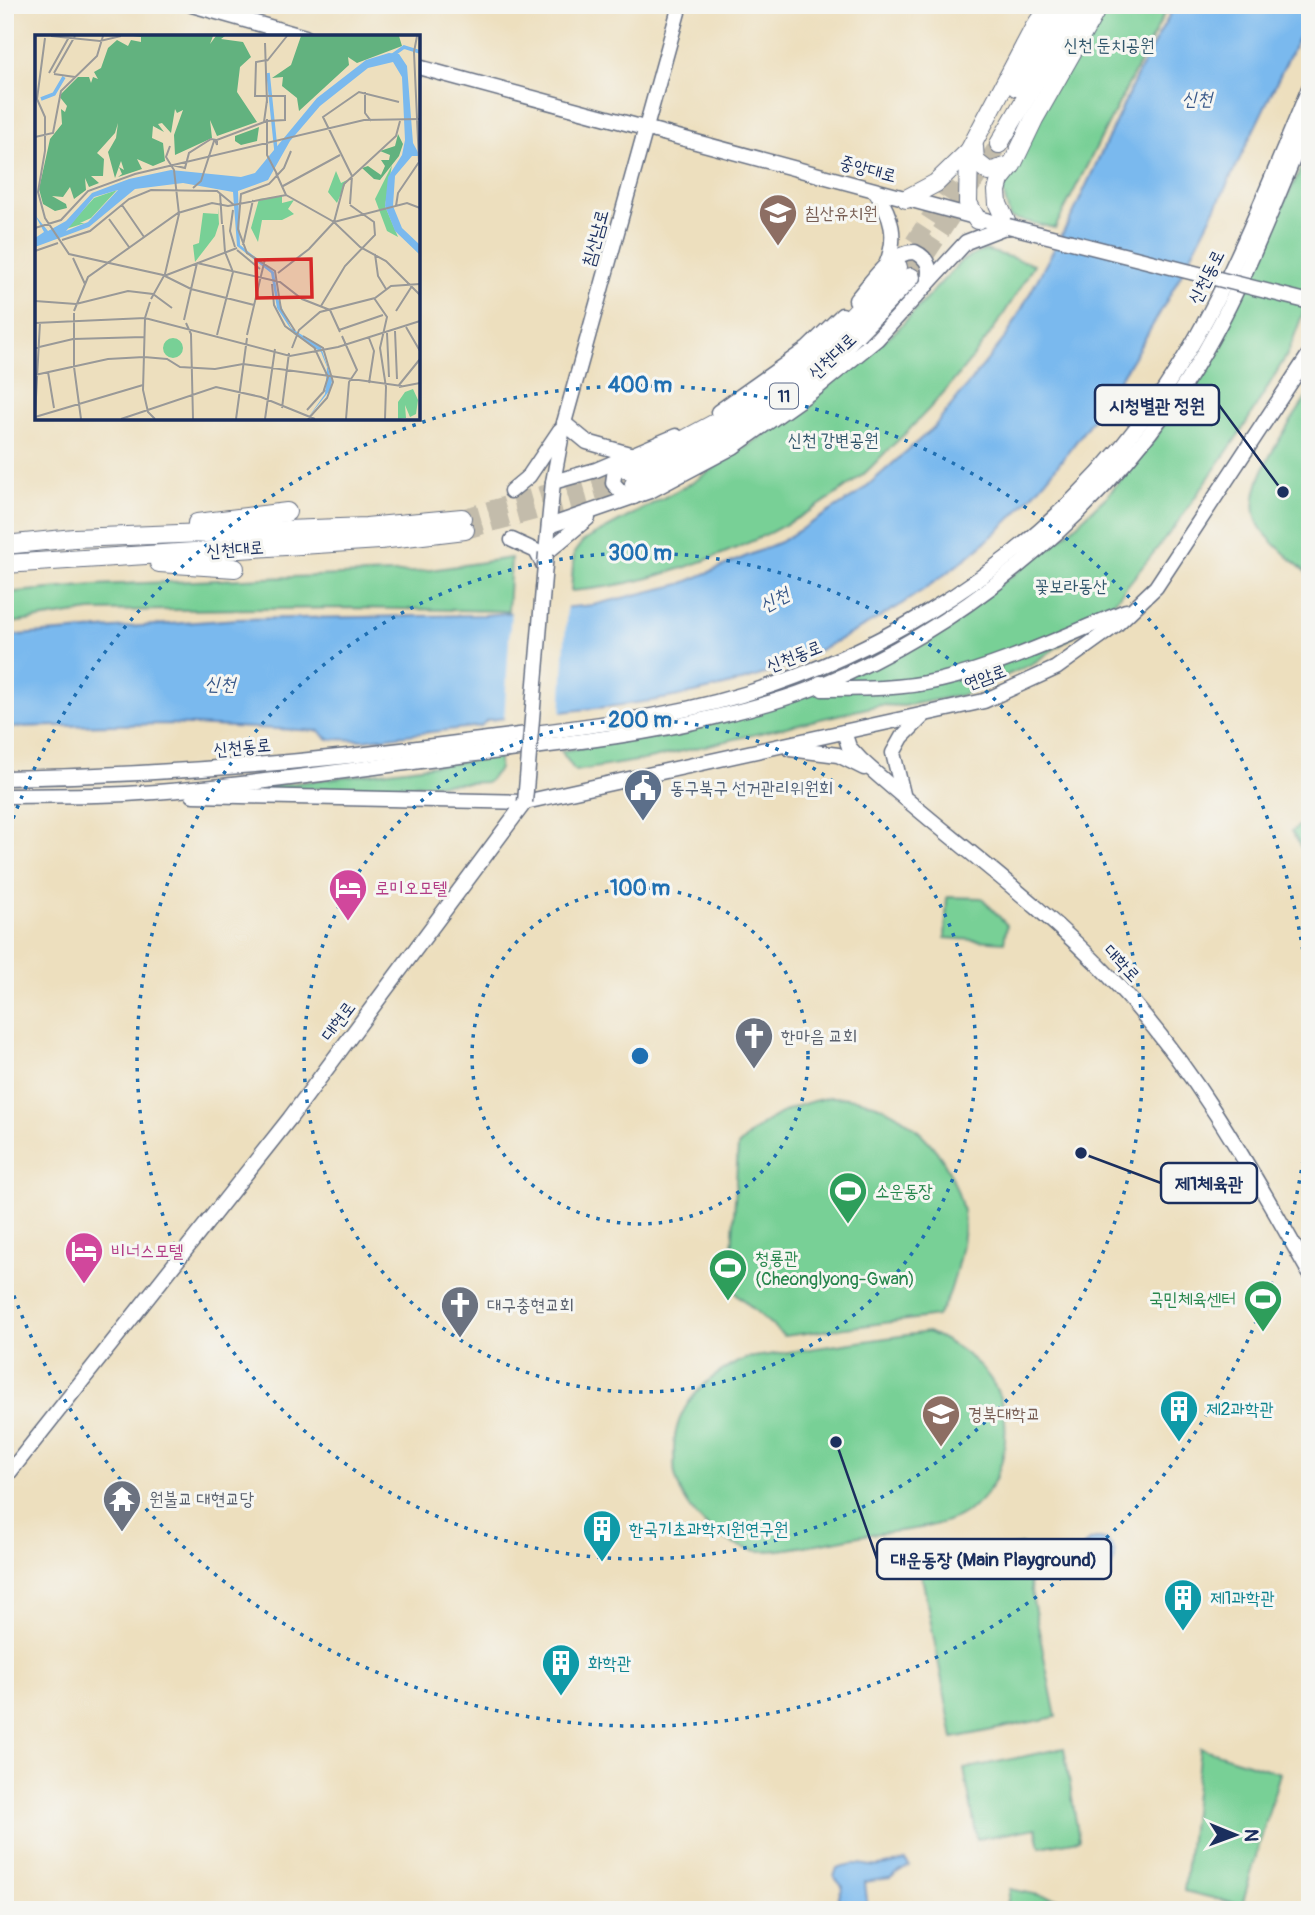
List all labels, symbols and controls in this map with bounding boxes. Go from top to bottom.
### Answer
park label: 신천 둔치공원 [1064,34,1154,57]
inset map [35,35,420,420]
water label: 신천 [1182,87,1214,111]
street label: 중앙대로 [837,151,899,188]
school or university icon: 침산유치원 [757,192,799,247]
place label: 침산유치원 [805,202,877,225]
street label: 침산남로 [577,207,614,269]
street label: 신천동로 [1183,246,1230,308]
street label: 신천대로 [803,328,861,385]
text: 400 m [608,372,672,399]
road number: 11 [770,384,798,408]
callout: 시청별관 정원 [1095,385,1219,425]
text: 시청별관 정원 [1109,394,1205,418]
park label: 신천 강변공원 [788,429,878,452]
street label: 신천대로 [205,536,265,563]
text: 300 m [608,540,672,567]
park label: 꽃보라동산 [1035,575,1108,598]
water label: 신천 [755,581,795,618]
street label: 신천동로 [763,635,825,678]
street label: 연암로 [961,659,1010,696]
water label: 신천 [204,671,237,697]
text: 200 m [608,707,672,734]
street label: 신천동로 [212,734,272,761]
public building icon: 동구북구 선거관리위원회 [622,767,664,822]
place label: 동구북구 선거관리위원회 [670,777,833,800]
hotel icon: 로미오모텔 [327,867,369,922]
text: 100 m [610,875,670,902]
place label: 로미오모텔 [375,877,447,900]
street label: 대학로 [1098,940,1145,987]
street label: 대현로 [316,997,361,1046]
church icon: 한마음 교회 [733,1015,775,1070]
place label: 한마음 교회 [781,1025,857,1048]
centre of rings [628,1044,652,1068]
callout: 제1체육관 [1161,1163,1257,1203]
sports icon: 소운동장 [827,1170,869,1225]
text: 제1체육관 [1175,1172,1244,1196]
place label: 소운동장 [875,1180,933,1203]
hotel icon: 비너스모텔 [63,1230,105,1285]
place label: 비너스모텔 [111,1240,183,1263]
sports icon: 청룡관 (Cheonglyong-Gwan) [707,1247,749,1302]
place label: 청룡관 (Cheonglyong-Gwan) [755,1247,915,1291]
sports icon: 국민체육센터 [1242,1278,1284,1333]
church icon: 대구충현교회 [439,1284,481,1339]
place label: 국민체육센터 [1149,1288,1236,1311]
place label: 대구충현교회 [487,1294,574,1317]
building icon: 제2과학관 [1158,1388,1200,1443]
school or university icon: 경북대학교 [920,1393,962,1448]
place label: 제2과학관 [1206,1398,1274,1421]
place label: 경북대학교 [968,1403,1040,1426]
temple icon: 원불교 대현교당 [101,1478,143,1533]
place label: 원불교 대현교당 [149,1488,255,1511]
building icon: 한국기초과학지원연구원 [581,1508,623,1563]
place label: 한국기초과학지원연구원 [629,1518,788,1541]
callout: 대운동장 (Main Playground) [877,1539,1111,1579]
text: 대운동장 (Main Playground) [891,1548,1097,1572]
building icon: 제1과학관 [1162,1577,1204,1632]
place label: 제1과학관 [1210,1587,1275,1610]
building icon: 화학관 [540,1642,582,1697]
place label: 화학관 [588,1652,631,1675]
north arrow [1200,1800,1270,1870]
text: N [1239,1829,1263,1842]

